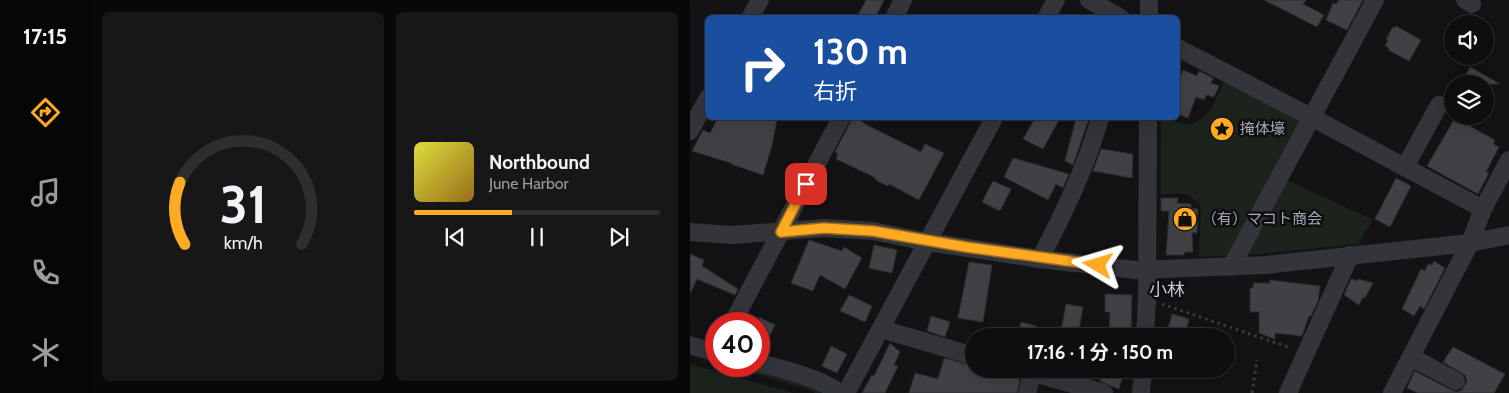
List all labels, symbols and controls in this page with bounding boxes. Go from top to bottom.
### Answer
map controls [1444,15,1494,125]
button: sound [1444,15,1494,65]
text: 17:15 [23,23,67,50]
text: 130 m [813,30,908,73]
icon: right [730,35,795,100]
button: layers [1444,75,1494,125]
text: 右折 [813,78,857,105]
icon: directions [28,95,63,130]
place icon: 掩体壕 [1209,116,1235,142]
place label: 掩体壕 [1240,120,1285,138]
text: Northbound [489,151,590,174]
pin [785,163,827,205]
icon: arrive [792,170,820,198]
text: 31 [219,173,267,236]
text: June Harbor [489,174,569,193]
icon: music [28,175,63,210]
shop icon: （有）マコト商会 [1172,206,1198,232]
place label: （有）マコト商会 [1202,210,1322,228]
icon: previous [441,223,469,251]
icon: pause [523,223,551,251]
icon: next [605,223,633,251]
text: km/h [223,232,263,253]
position arrow [1071,238,1123,290]
icon: phone [28,255,63,290]
district label: 小林 [1149,279,1185,301]
speed limit sign: 40 [705,312,770,377]
icon: climate [28,335,63,370]
text: 17:16 · 1 分 · 150 m [1027,341,1173,364]

